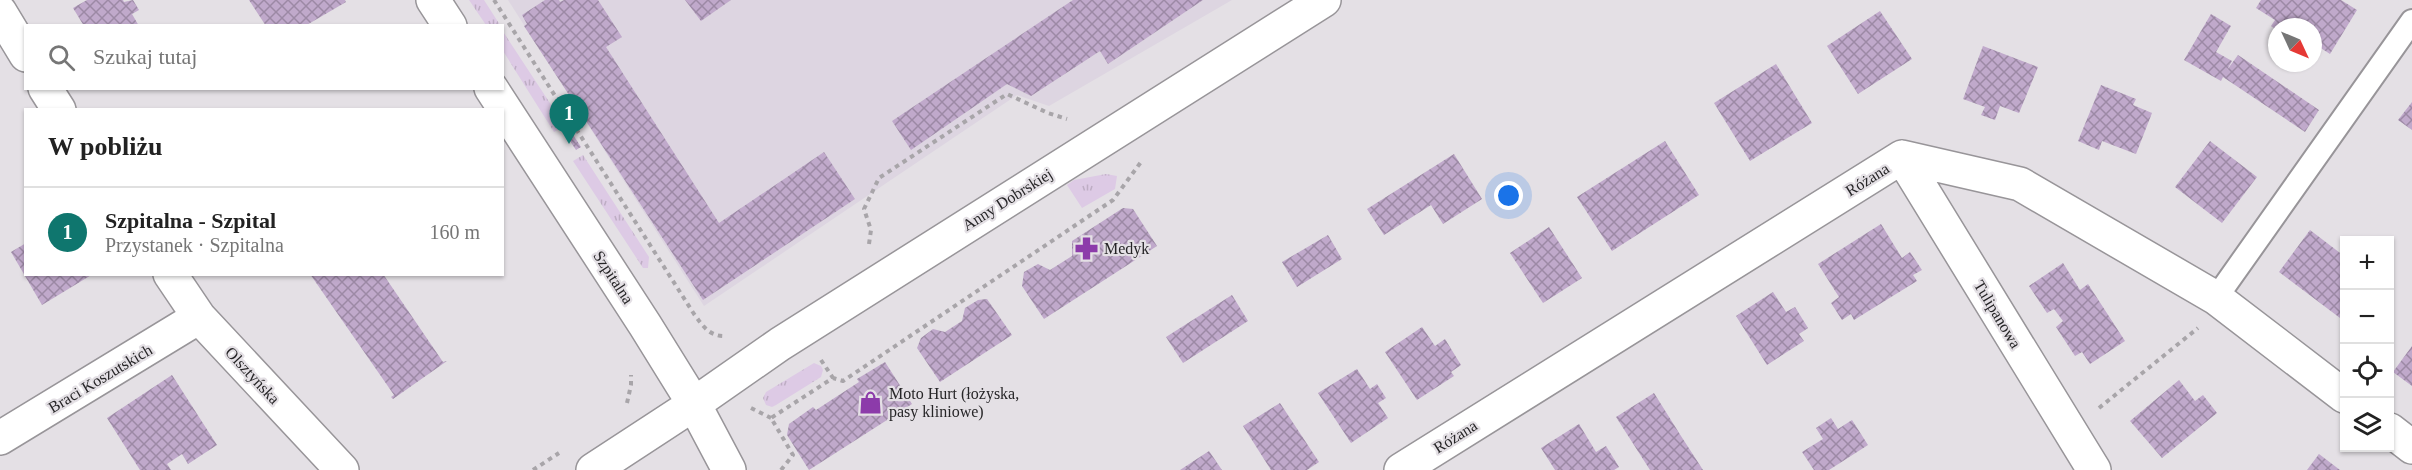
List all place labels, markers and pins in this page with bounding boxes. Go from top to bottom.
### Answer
pin: 1 [550,94,588,144]
pharmacy icon: Medyk [1073,235,1099,261]
place label: Medyk [1104,240,1149,258]
place label: Moto Hurt (łożyska, pasy kliniowe) [889,385,1019,421]
shop icon: Moto Hurt (łożyska, pasy kliniowe) [858,389,884,415]

